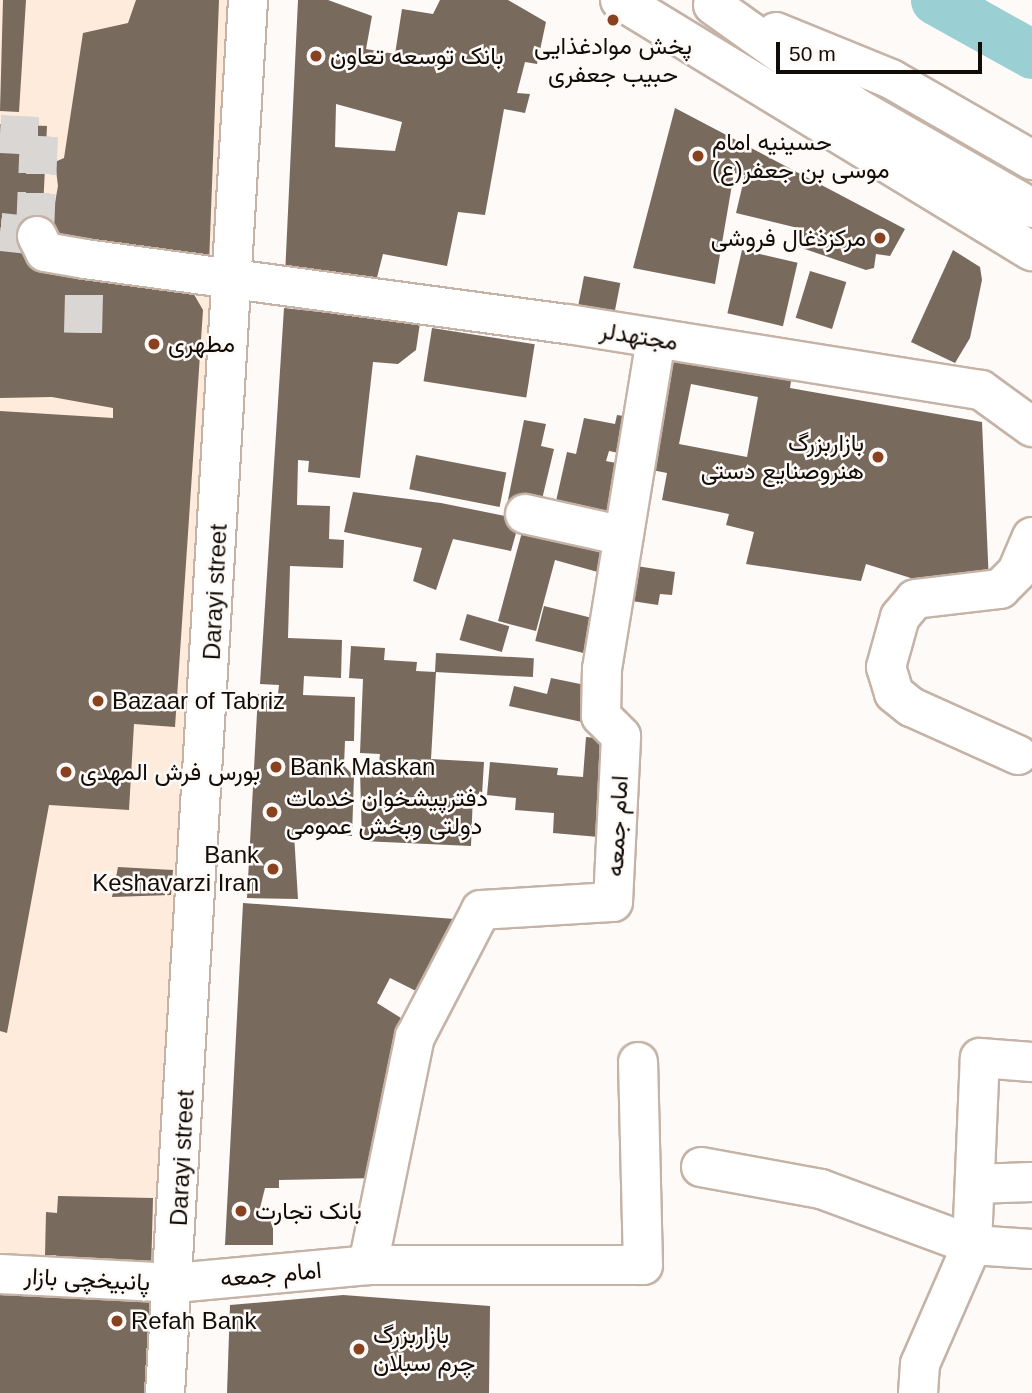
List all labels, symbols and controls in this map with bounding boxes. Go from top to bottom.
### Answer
marker: پخش موادغذایی حبیب جعفری [605,12,621,28]
scale bar [780,28,986,72]
place label: پخش موادغذایی حبیب جعفری [534,32,692,88]
place label: بانک توسعه تعاون [330,42,504,70]
text: 50 m [789,42,836,65]
marker: بانک توسعه تعاون [308,48,324,64]
place label: حسینیه امام موسی بن جعفر(ع) [712,128,890,184]
marker: حسینیه امام موسی بن جعفر(ع) [690,148,706,164]
place label: مرکزذغال فروشی [711,224,866,252]
marker: مرکزذغال فروشی [872,230,888,246]
street label: مجتهدلر [598,316,680,356]
place label: مطهری [168,330,235,358]
marker: مطهری [146,336,162,352]
place label: بازاربزرگ هنروصنایع دستی [701,429,864,485]
marker: بازاربزرگ هنروصنایع دستی [870,449,886,465]
street label: Darayi street [197,523,233,661]
place label: Bazaar of Tabriz [112,687,285,715]
marker: Bazaar of Tabriz [90,693,106,709]
place label: Bank Maskan [290,753,435,781]
place label: بورس فرش المهدی [80,758,260,786]
marker: Bank Maskan [268,759,284,775]
marker: بورس فرش المهدی [58,764,74,780]
street label: امام جمعه [600,775,634,877]
place label: دفترپیشخوان خدمات دولتی وبخش عمومی [286,784,488,840]
marker: دفترپیشخوان خدمات دولتی وبخش عمومی [264,804,280,820]
place label: Bank Keshavarzi Iran [92,841,259,897]
marker: Bank Keshavarzi Iran [265,861,281,877]
street label: Darayi street [164,1089,200,1227]
place label: بانک تجارت [255,1197,362,1225]
marker: بانک تجارت [233,1203,249,1219]
street label: امام جمعه [219,1255,323,1293]
street label: پانبیخچی بازار [23,1261,151,1297]
place label: Refah Bank [131,1307,256,1335]
marker: Refah Bank [109,1313,125,1329]
place label: بازاربزرگ چرم سبلان [373,1321,475,1377]
marker: بازاربزرگ چرم سبلان [351,1341,367,1357]

